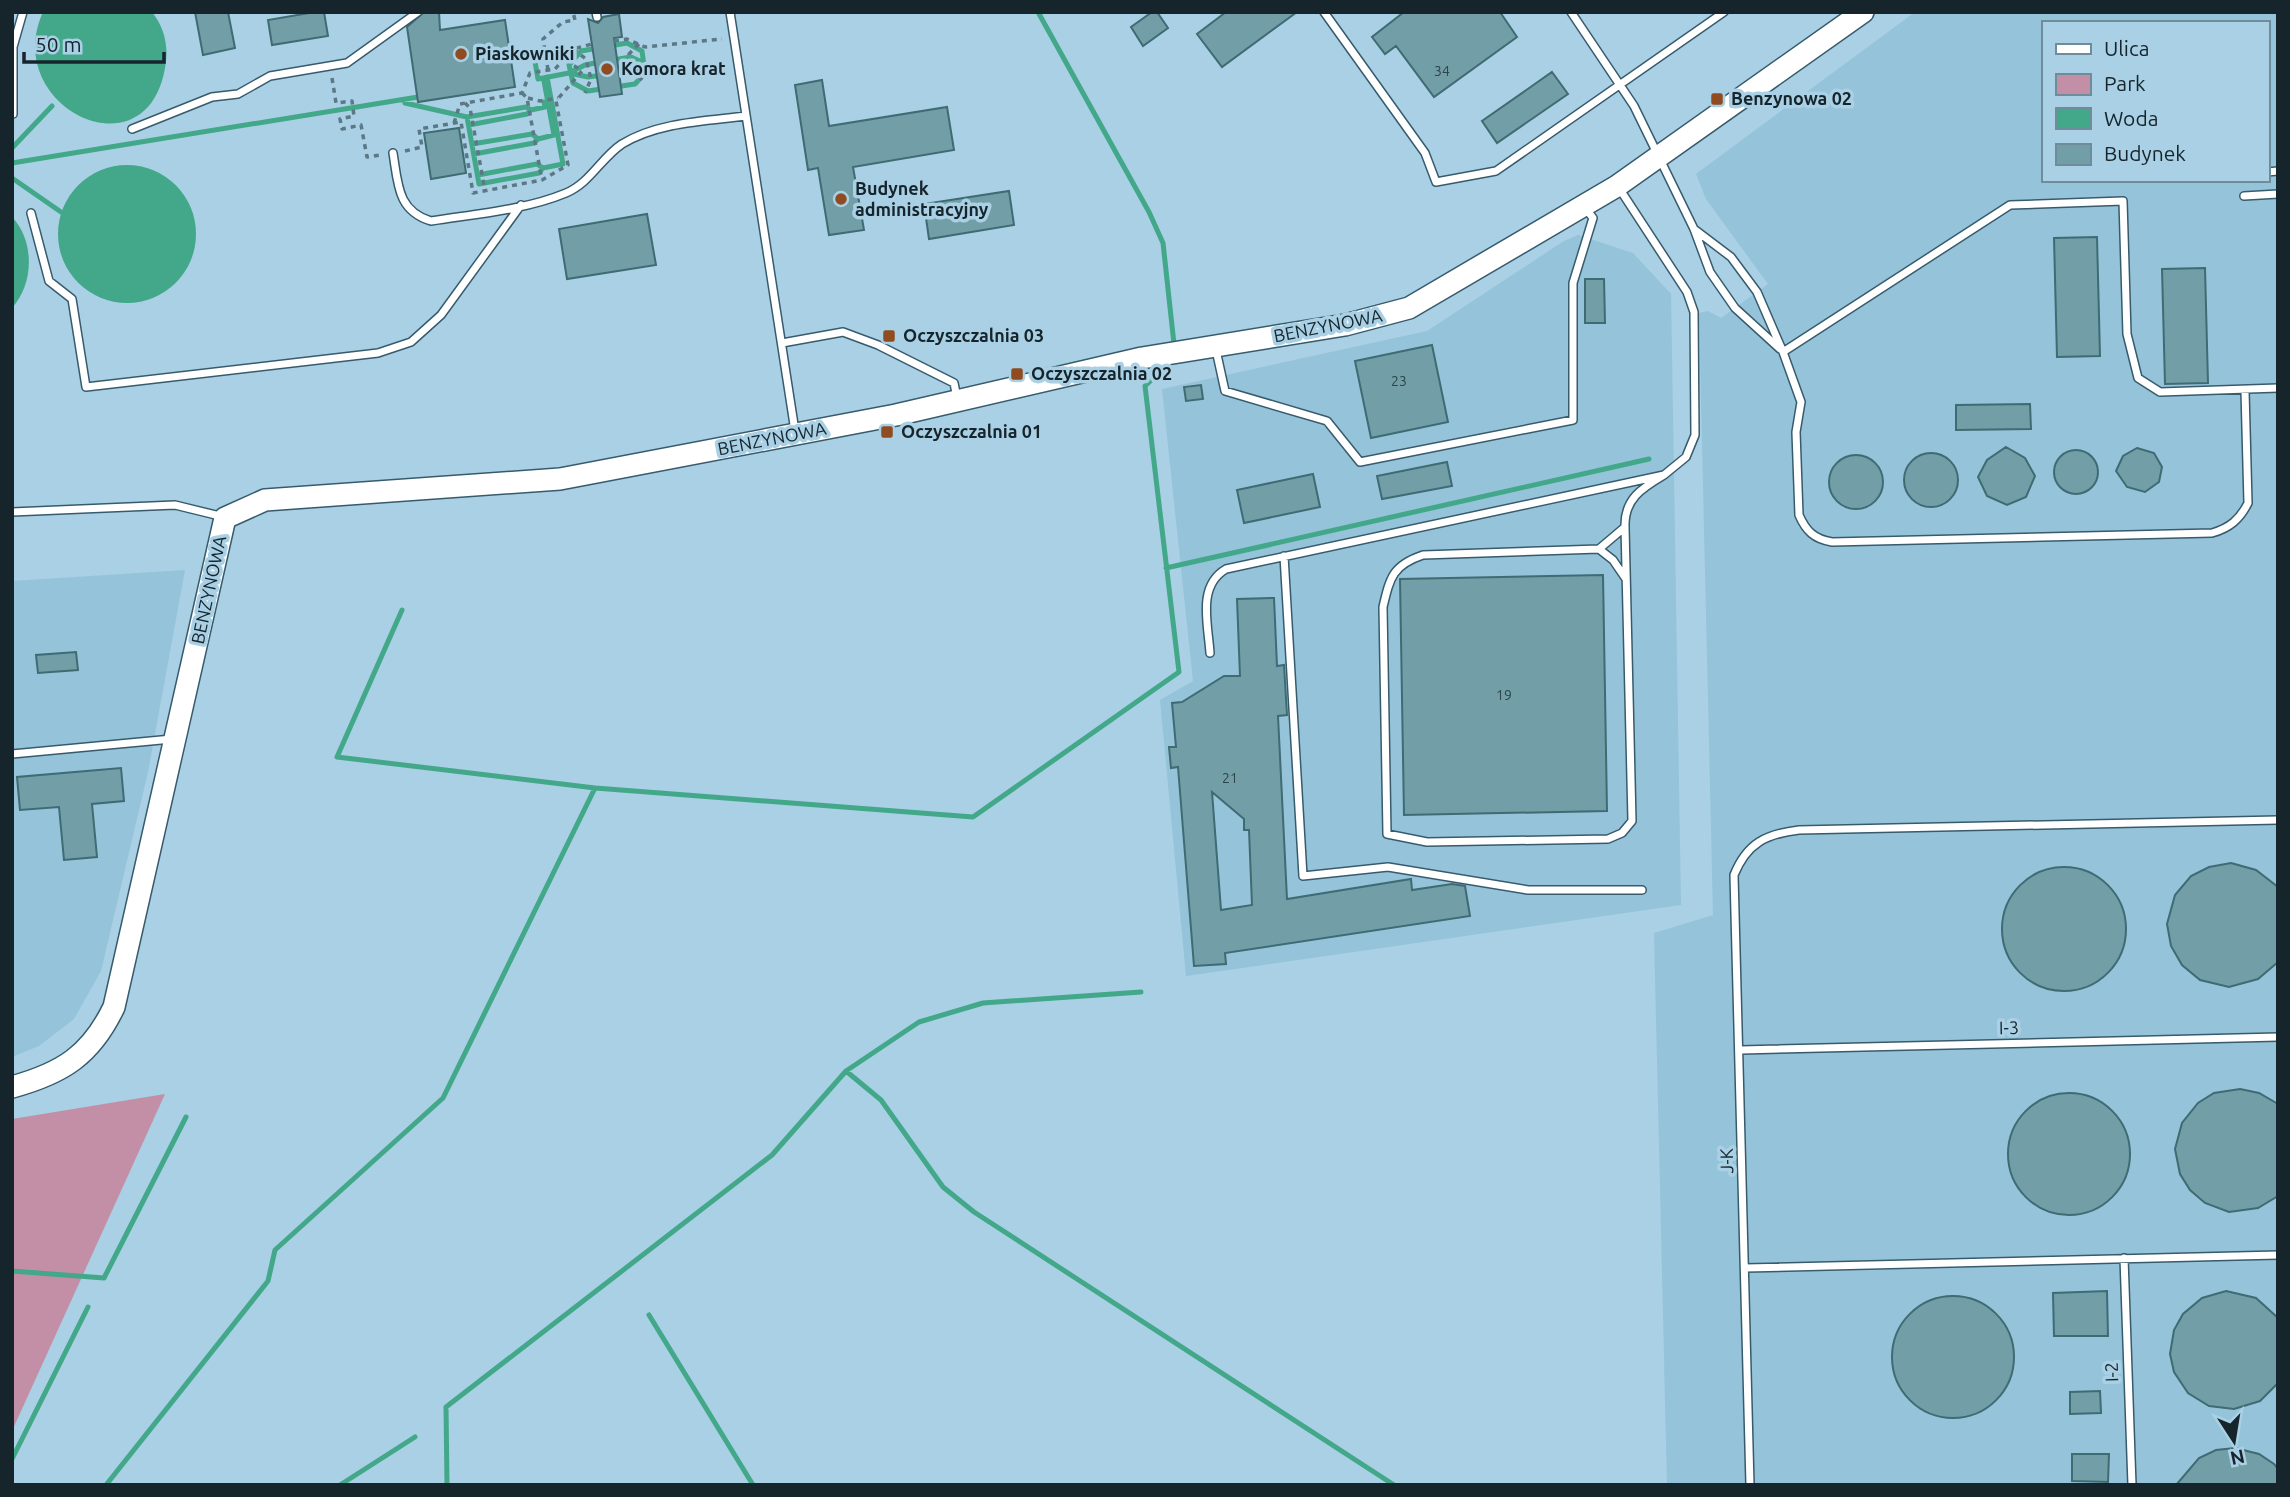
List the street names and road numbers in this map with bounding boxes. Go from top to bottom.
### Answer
street label: BENZYNOWA [1272,305,1384,345]
street label: BENZYNOWA [716,418,828,458]
street label: BENZYNOWA [187,534,229,646]
street label: I-3 [1999,1017,2019,1037]
street label: J-K [1716,1148,1736,1174]
street label: I-2 [2101,1362,2121,1382]

